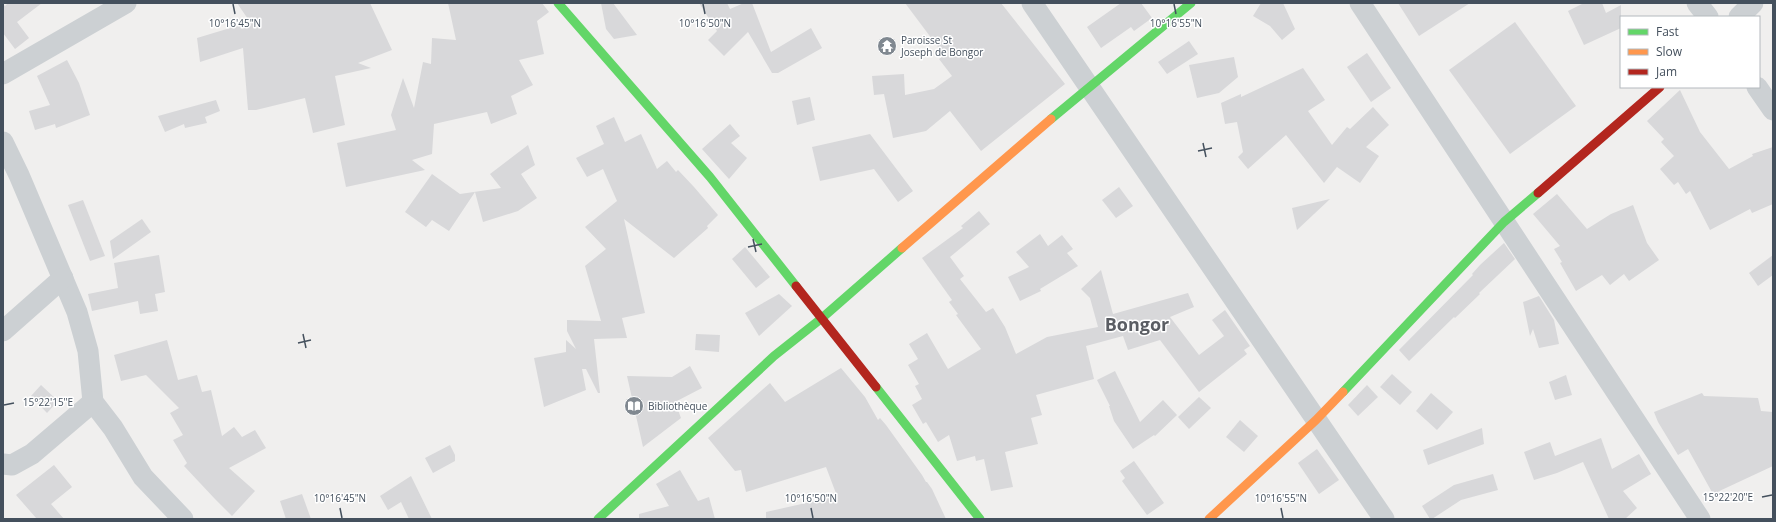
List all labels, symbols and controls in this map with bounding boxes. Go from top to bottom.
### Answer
text: 10°16'45"N [209,16,261,30]
text: 10°16'50"N [679,16,731,30]
text: 10°16'55"N [1150,16,1202,30]
legend [1620,16,1760,88]
text: Fast [1656,23,1679,40]
place label: Paroisse St Joseph de Bongor [900,33,983,59]
temple icon: Paroisse St Joseph de Bongor [876,35,898,57]
text: Slow [1656,43,1683,60]
text: Jam [1655,63,1677,80]
district label: Bongor [1105,312,1169,336]
text: 15°22'15"E [23,395,73,409]
library icon: Bibliothèque [623,395,645,417]
place label: Bibliothèque [648,399,708,413]
text: 15°22'20"E [1703,490,1753,504]
text: 10°16'45"N [314,491,366,505]
text: 10°16'50"N [785,491,837,505]
text: 10°16'55"N [1255,491,1307,505]

